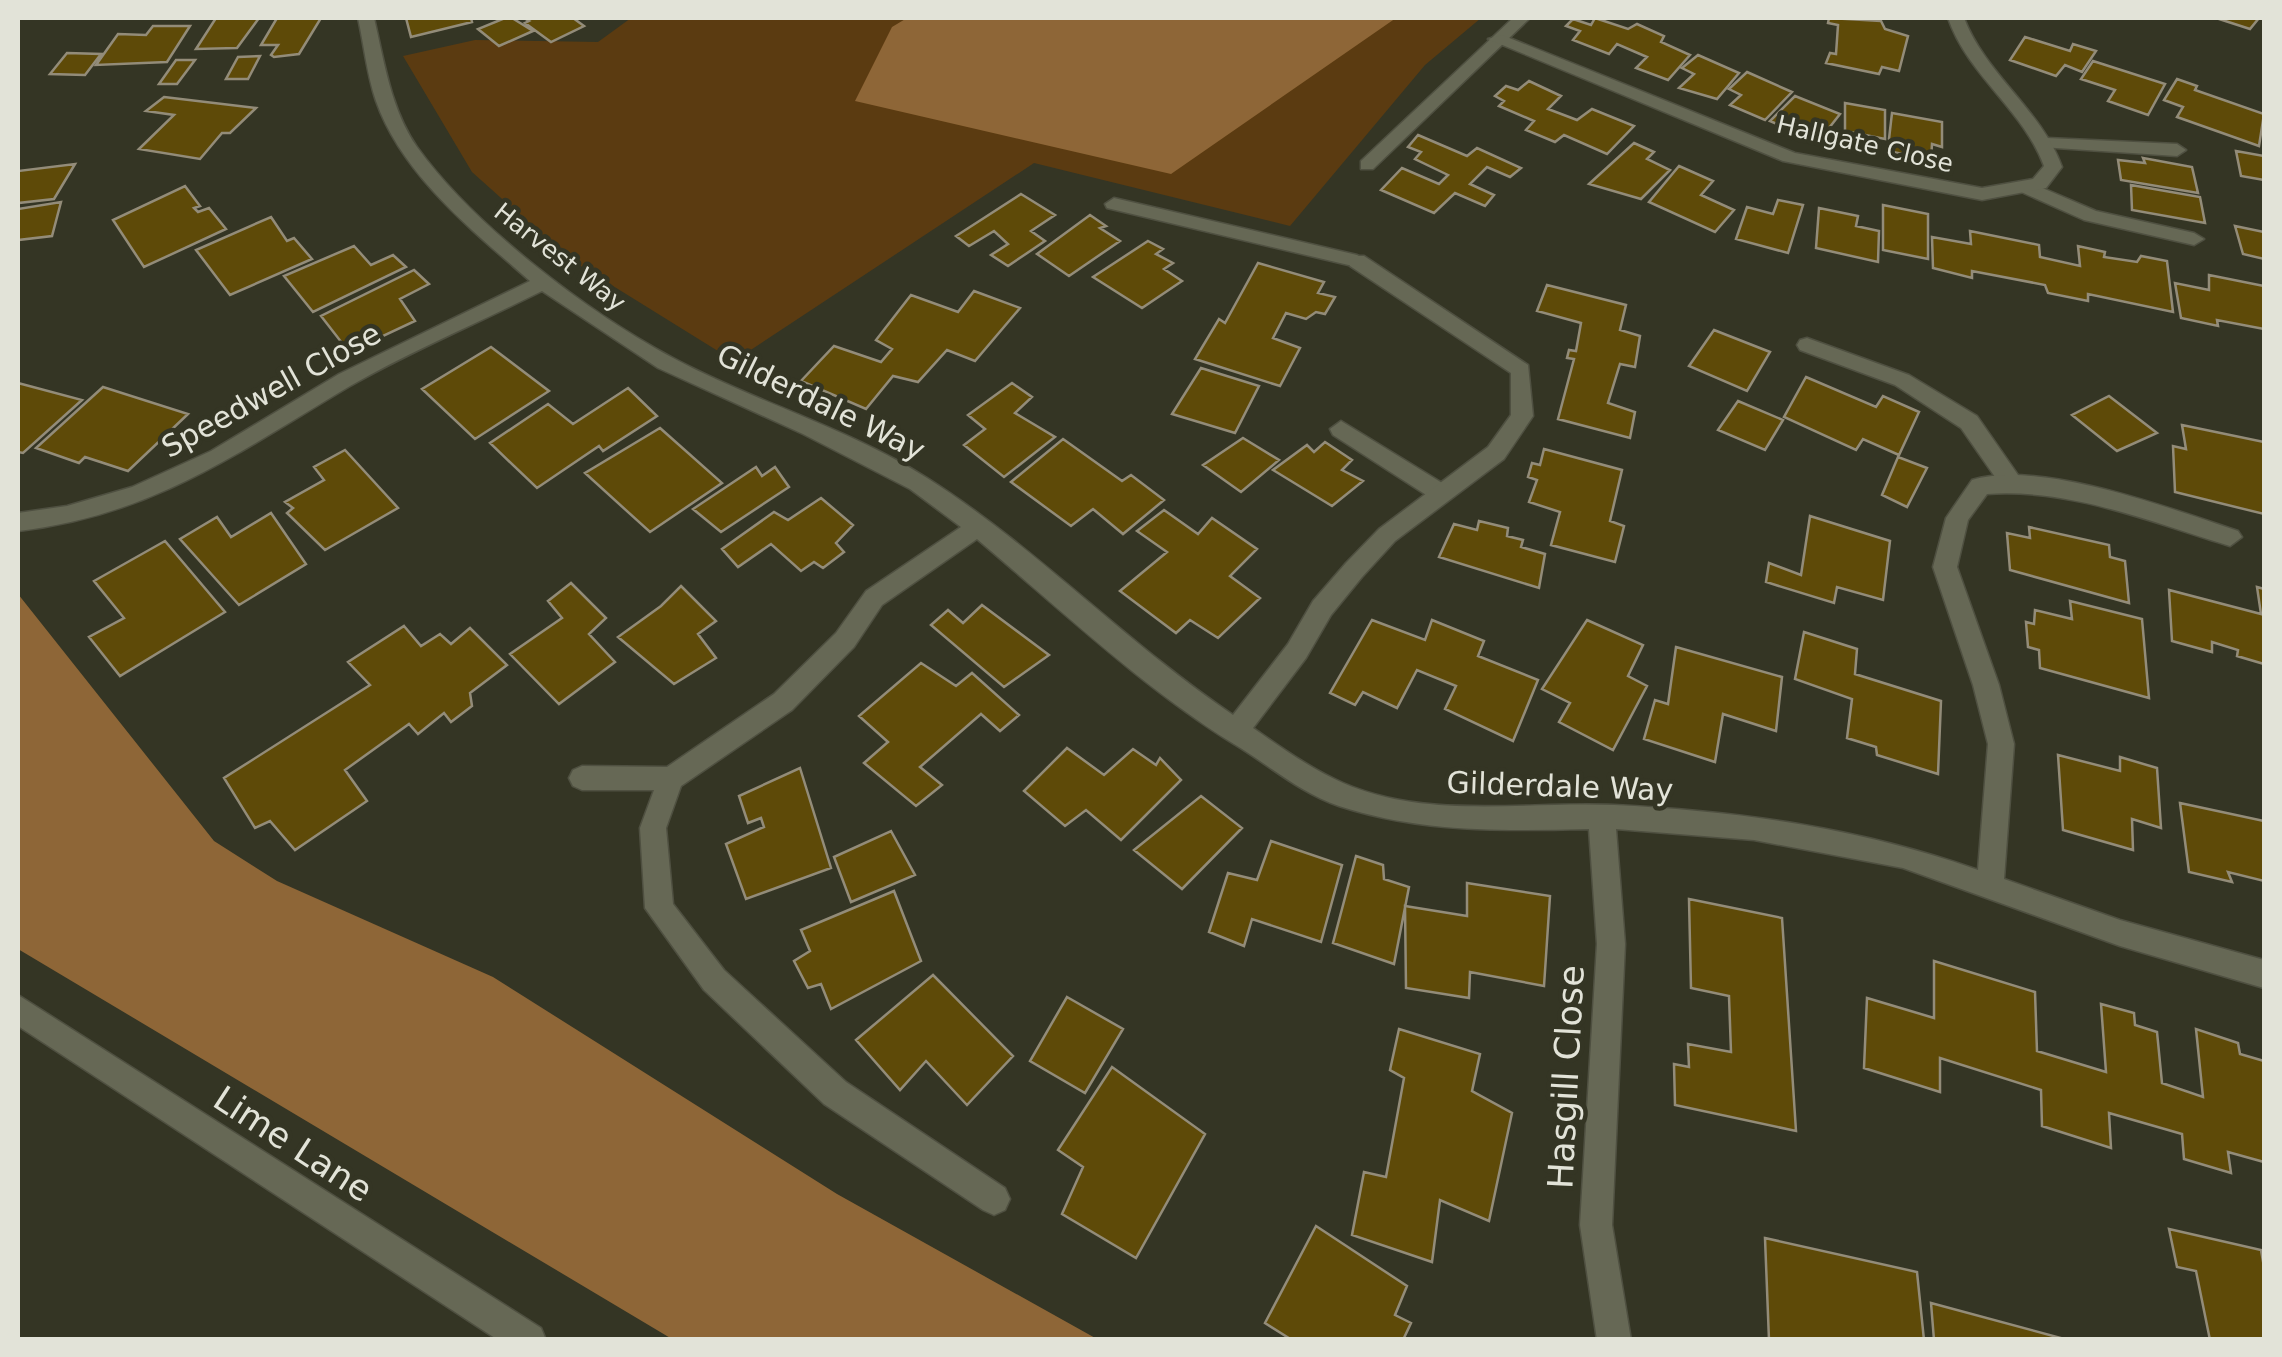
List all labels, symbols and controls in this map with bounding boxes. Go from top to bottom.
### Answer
street label: Hallgate Close [1774,110,1956,178]
street label: Harvest Way [489,197,632,317]
street label: Speedwell Close [155,315,387,465]
street label: Gilderdale Way [711,337,931,467]
street label: Gilderdale Way [1446,765,1674,807]
street label: Hasgill Close [1540,964,1592,1190]
street label: Lime Lane [206,1078,380,1210]

